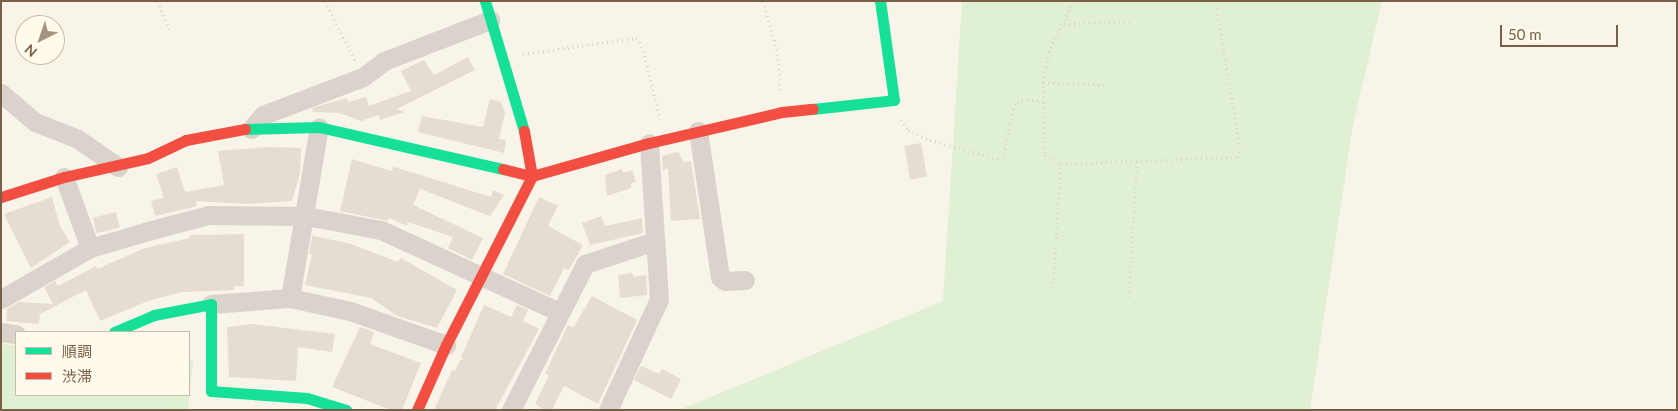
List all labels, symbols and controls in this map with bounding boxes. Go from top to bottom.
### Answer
north arrow [15,15,65,65]
scale bar [1503,15,1620,47]
text: 50 m [1508,25,1542,43]
text: N [21,41,40,61]
legend [15,331,190,396]
text: 順調 [62,342,92,360]
text: 渋滞 [62,367,92,385]

